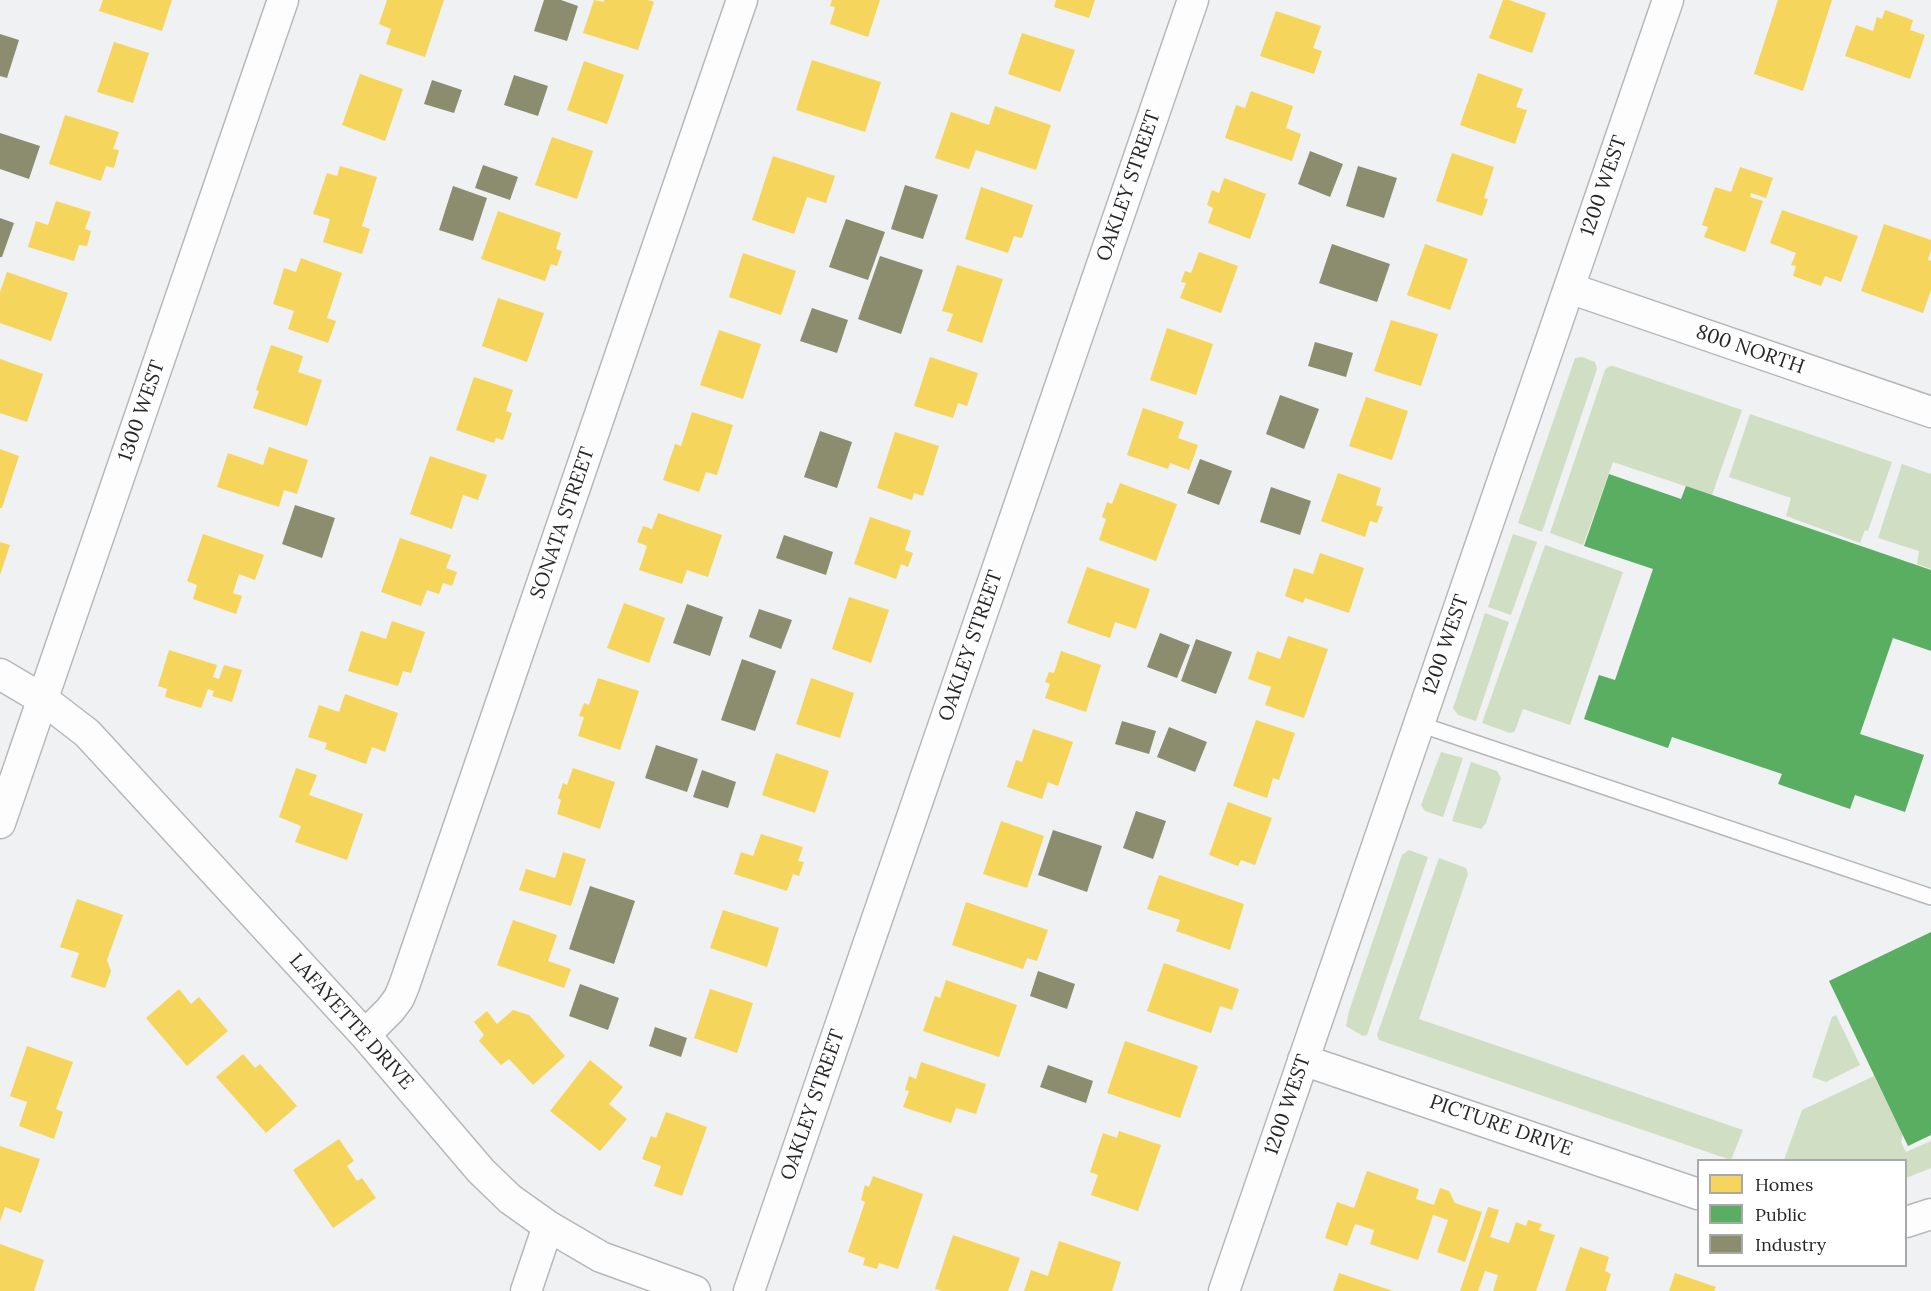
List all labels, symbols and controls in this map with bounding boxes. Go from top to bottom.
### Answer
street label: OAKLEY STREET [1092,107,1166,265]
street label: 1200 WEST [1576,133,1632,239]
street label: 800 NORTH [1693,320,1807,380]
street label: 1300 WEST [114,357,170,465]
street label: SONATA STREET [526,444,600,602]
street label: OAKLEY STREET [934,567,1008,725]
street label: 1200 WEST [1418,592,1474,698]
street label: LAFAYETTE DRIVE [284,949,418,1095]
street label: OAKLEY STREET [776,1026,850,1184]
street label: 1200 WEST [1260,1052,1316,1158]
street label: PICTURE DRIVE [1426,1090,1576,1162]
legend [1697,1159,1907,1267]
text: Homes [1755,1173,1813,1196]
text: Public [1755,1203,1807,1226]
text: Industry [1755,1233,1826,1256]

